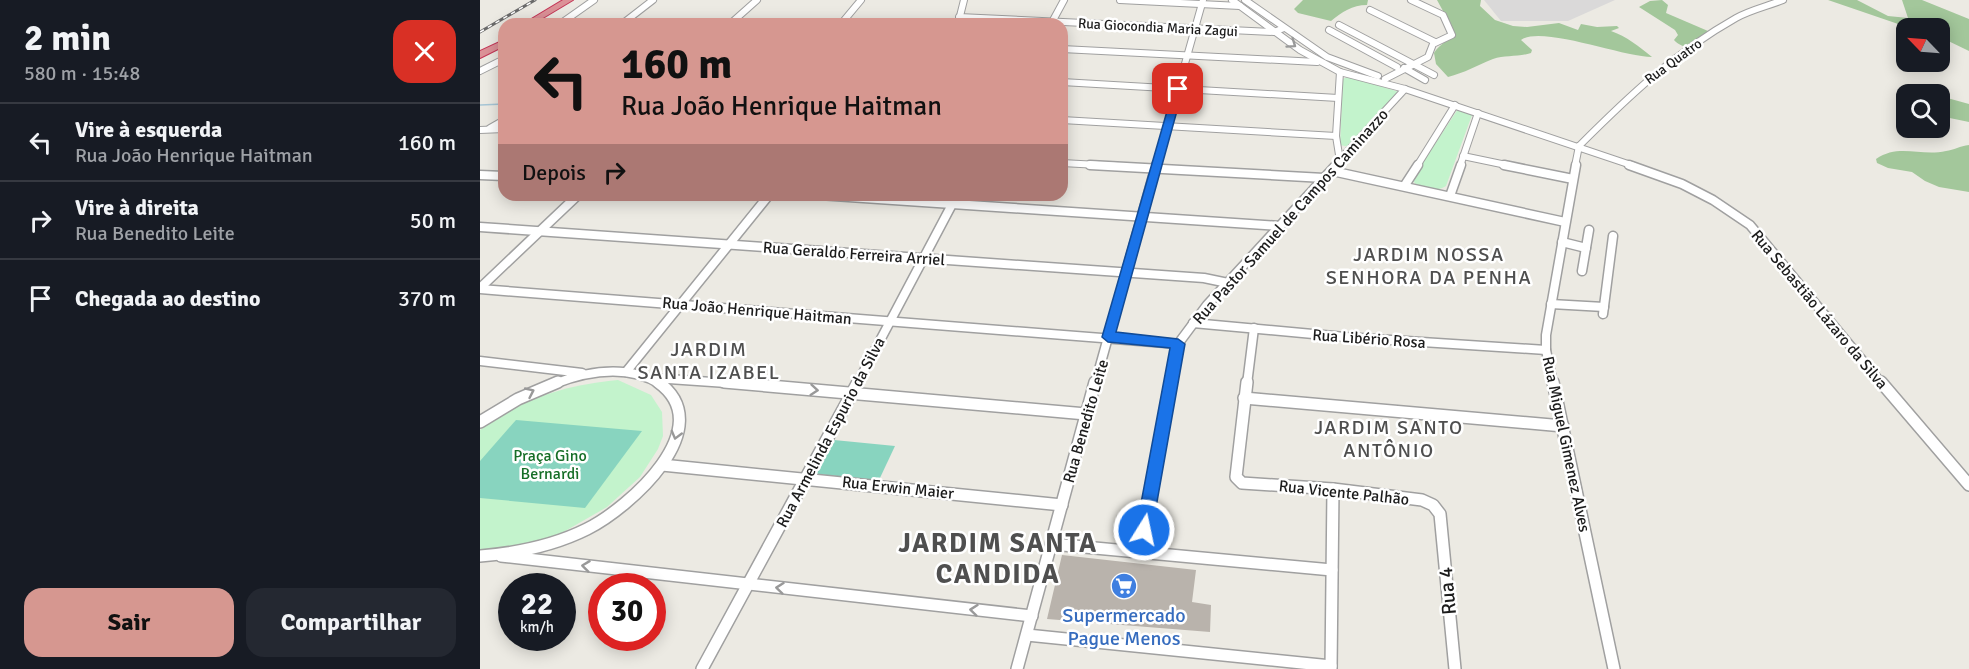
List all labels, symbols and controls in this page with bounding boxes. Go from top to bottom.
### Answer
street label: Rua Giocondia Maria Zagui [1078,15,1238,40]
text: 2 min [24,16,111,61]
north arrow [1896,18,1950,72]
map controls [1896,18,1950,138]
button: close [393,20,456,83]
street label: Rua Quatro [1641,35,1705,88]
one-way arrow [1285,37,1296,48]
text: 160 m [621,39,732,90]
icon: left [522,42,600,120]
text: 580 m · 15:48 [24,61,140,86]
pin [1152,63,1203,114]
icon: arrive [1161,72,1194,105]
button: search [1896,84,1950,138]
text: Rua João Henrique Haitman [621,90,942,123]
street label: Rua Pastor Samuel de Campos Caminazzo [1189,105,1393,329]
text: Vire à esquerda [75,116,222,143]
icon: left [24,126,57,159]
text: 160 m [398,129,456,156]
text: Rua João Henrique Haitman [75,143,313,168]
icon: right [598,156,631,189]
text: Depois [522,159,586,186]
text: Vire à direita [75,194,199,221]
icon: right [24,204,57,237]
text: 50 m [410,207,456,234]
text: Rua Benedito Leite [75,221,235,246]
street label: Rua Sebastião Lázaro da Silva [1747,226,1892,394]
street label: Rua Geraldo Ferreira Arriel [762,238,946,270]
district label: JARDIM NOSSA SENHORA DA PENHA [1326,242,1532,290]
icon: arrive [24,282,57,315]
text: Chegada ao destino [75,285,261,312]
text: 370 m [398,285,456,312]
street label: Rua João Henrique Haitman [661,293,852,329]
street label: Rua Libério Rosa [1312,325,1426,353]
street label: Rua Armelinda Espurio da Silva [772,334,890,531]
district label: JARDIM SANTA IZABEL [637,337,781,385]
street label: Rua Miguel Gimenez Alves [1538,354,1594,534]
street label: Rua Benedito Leite [1059,357,1113,485]
one-way arrow [810,383,819,396]
one-way arrow [524,388,535,400]
district label: JARDIM SANTO ANTÔNIO [1314,415,1464,463]
one-way arrow [671,429,683,440]
park label: Praça Gino Bernardi [513,446,587,484]
street label: Rua Erwin Maier [841,472,955,504]
street label: Rua Vicente Palhão [1278,476,1410,510]
position arrow [1112,498,1176,562]
district label: JARDIM SANTA CANDIDA [898,527,1098,591]
one-way arrow [582,560,591,572]
street label: Rua 4 [1433,566,1462,616]
supermarket icon: Supermercado Pague Menos [1109,571,1139,601]
speed limit sign: 30 [588,573,666,651]
one-way arrow [775,582,785,595]
text: 22 [521,586,553,623]
button: Sair [24,588,234,657]
button: Compartilhar [246,588,456,657]
place label: Supermercado Pague Menos [1062,603,1186,651]
one-way arrow [969,604,978,616]
text: km/h [520,618,554,636]

